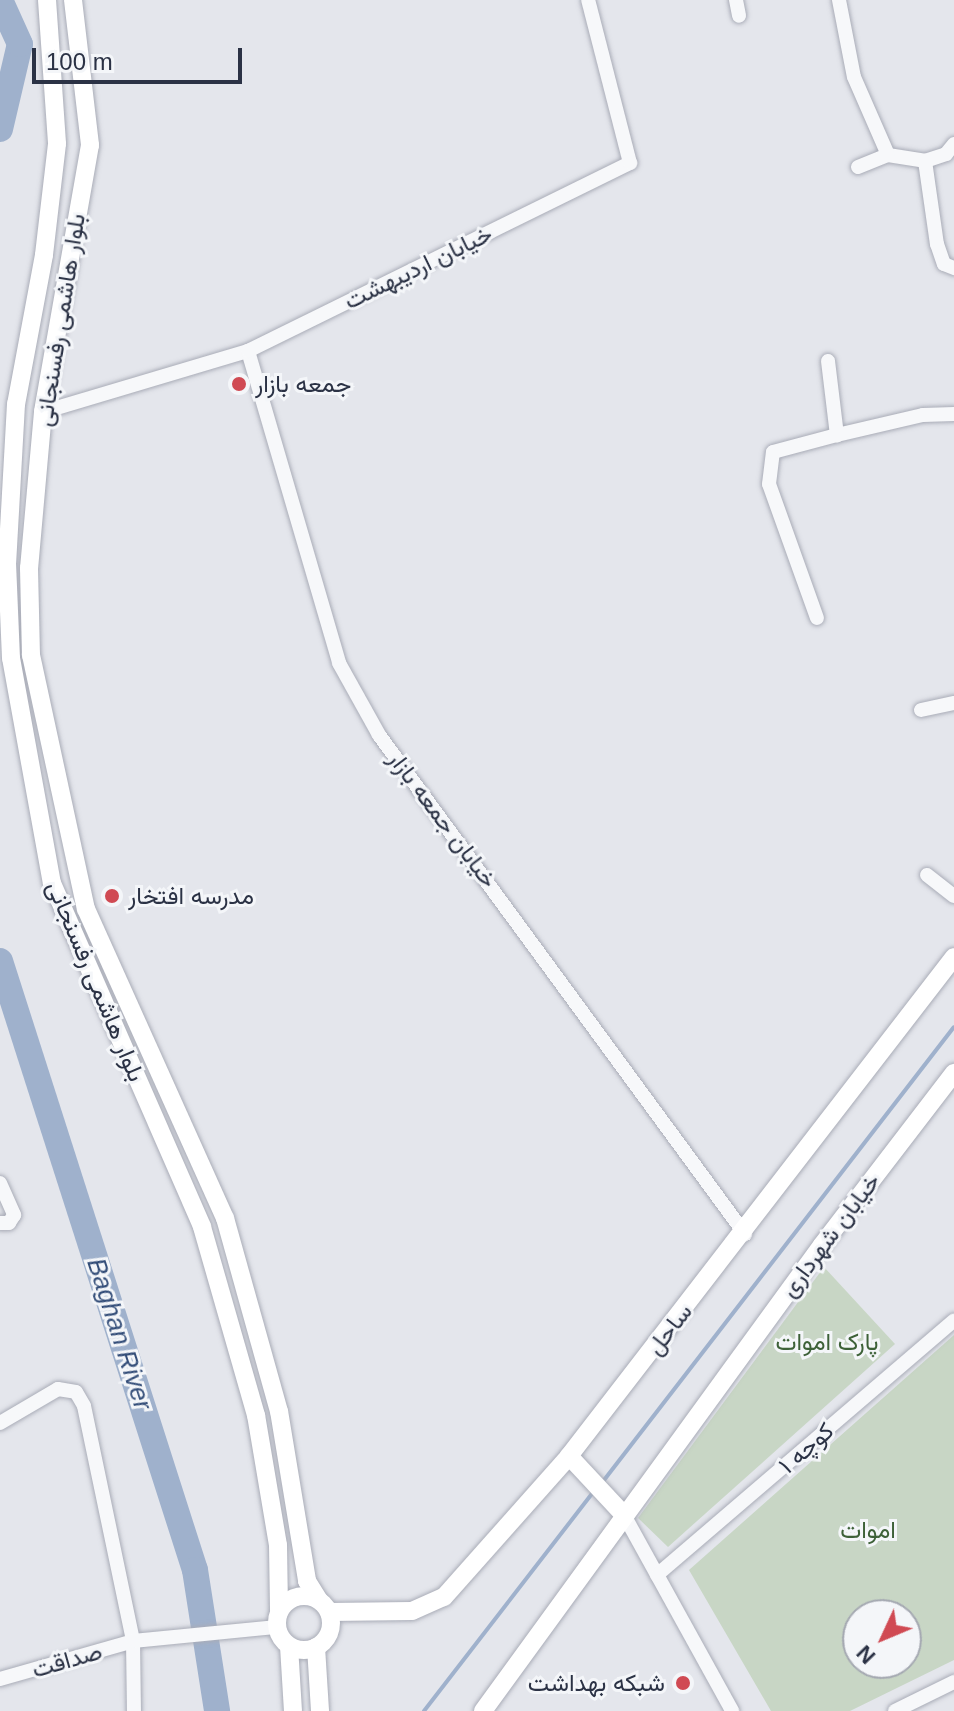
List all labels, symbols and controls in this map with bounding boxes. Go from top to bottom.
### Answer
scale bar [36,32,246,82]
text: 100 m [46,48,113,75]
street label: بلوار هاشمی رفسنجانی [29,212,91,428]
street label: خیابان اردیبهشت [339,219,497,315]
place label: جمعه بازار [255,370,351,398]
marker: جمعه بازار [230,375,248,393]
street label: خیابان جمعه بازار [382,745,504,893]
street label: بلوار هاشمی رفسنجانی [41,876,151,1086]
place label: مدرسه افتخار [128,882,254,910]
marker: مدرسه افتخار [103,887,121,905]
street label: خیابان شهرداری [774,1167,886,1303]
water label: Baghan River [80,1254,158,1414]
street label: ساحل [640,1298,698,1360]
park label: پارک اموات [775,1328,879,1356]
street label: کوچه ۱ [773,1416,839,1480]
park label: اموات [840,1516,896,1544]
north arrow [842,1599,922,1679]
street label: صداقت [29,1636,105,1684]
text: N [851,1640,880,1669]
place label: شبکه بهداشت [528,1669,665,1697]
marker: شبکه بهداشت [672,1672,694,1694]

